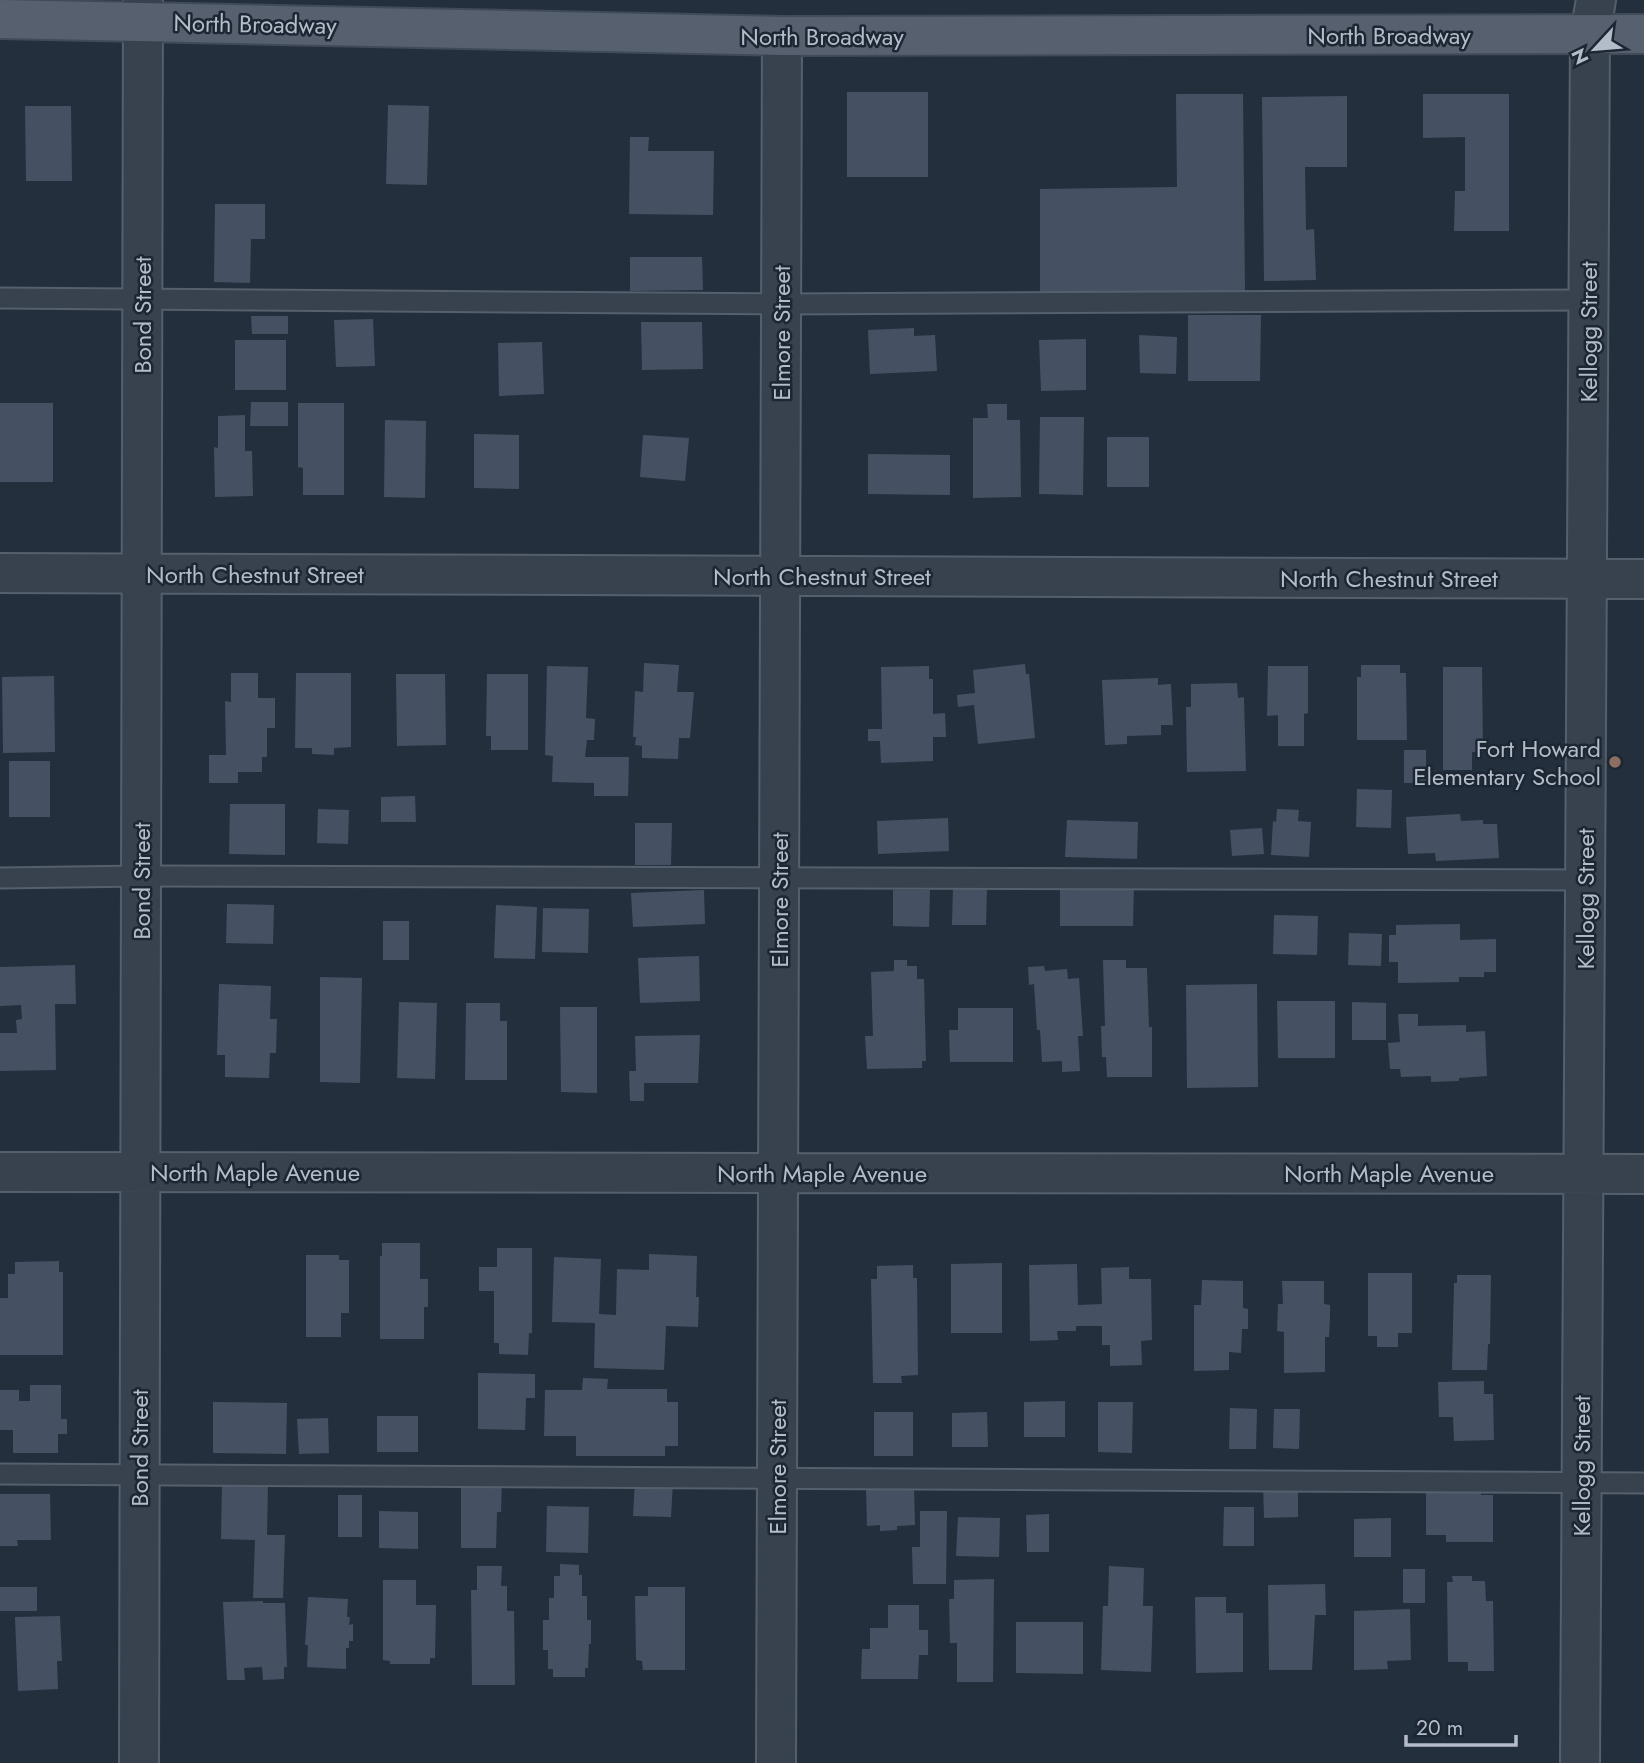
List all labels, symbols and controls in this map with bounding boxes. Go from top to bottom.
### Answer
street label: North Broadway [173,5,337,43]
north arrow [1560,14,1630,84]
street label: North Broadway [1307,18,1471,53]
street label: North Broadway [740,19,904,54]
text: N [1565,44,1596,69]
street label: Bond Street [125,256,160,374]
street label: Kellogg Street [1571,261,1606,403]
street label: Elmore Street [764,265,799,401]
street label: North Chestnut Street [146,557,364,592]
street label: North Chestnut Street [713,559,931,594]
street label: North Chestnut Street [1280,561,1498,596]
place label: Fort Howard Elementary School [1413,731,1601,794]
marker: Fort Howard Elementary School [1607,754,1623,770]
street label: Bond Street [124,822,159,940]
street label: Kellogg Street [1568,828,1603,970]
street label: Elmore Street [762,832,797,968]
street label: North Maple Avenue [150,1155,360,1190]
street label: North Maple Avenue [717,1156,927,1191]
street label: North Maple Avenue [1284,1156,1494,1191]
street label: Bond Street [122,1389,157,1507]
street label: Kellogg Street [1564,1395,1599,1537]
street label: Elmore Street [760,1399,795,1535]
scale bar [1406,1704,1516,1748]
text: 20 m [1416,1713,1463,1743]

